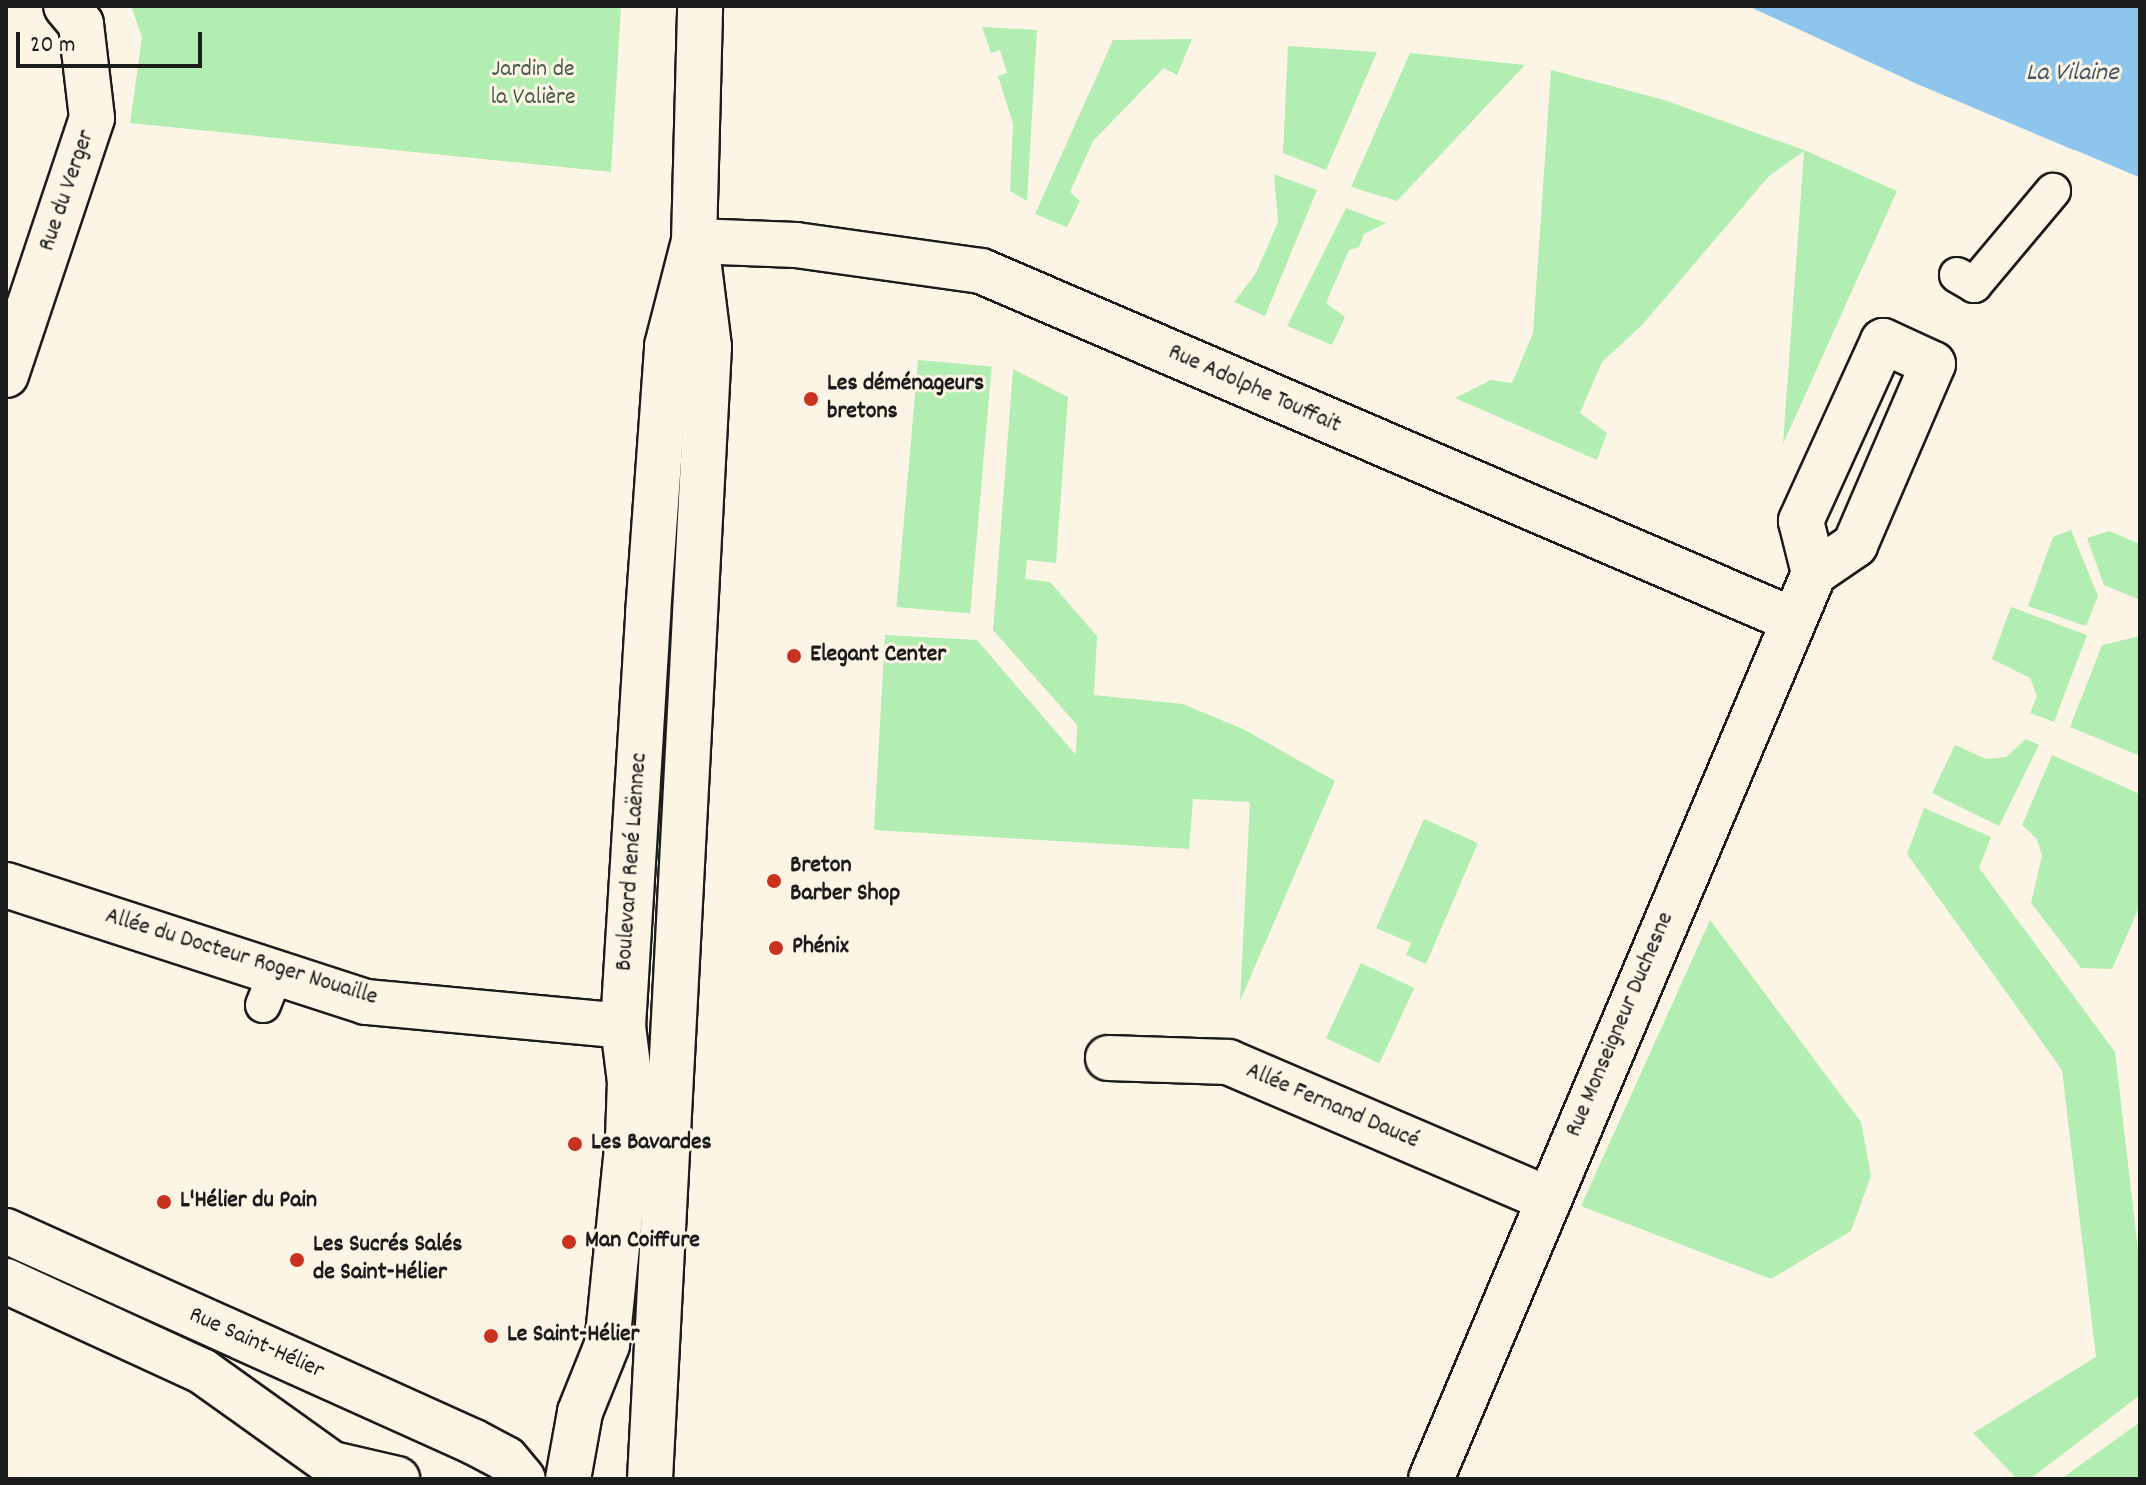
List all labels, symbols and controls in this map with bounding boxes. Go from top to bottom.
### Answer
scale bar [20,16,206,66]
text: 20 m [30,29,76,63]
park label: Jardin de la Valière [490,57,576,113]
water label: La Vilaine [2026,58,2118,90]
street label: Rue du Verger [34,127,102,255]
street label: Rue Adolphe Touffait [1163,339,1345,441]
place label: Les déménageurs bretons [827,371,984,427]
marker: Les déménageurs bretons [802,390,820,408]
place label: Elegant Center [810,642,946,670]
marker: Elegant Center [785,647,803,665]
street label: Boulevard René Laënnec [611,752,655,972]
place label: Breton Barber Shop [790,853,900,909]
marker: Breton Barber Shop [765,872,783,890]
street label: Allée du Docteur Roger Nouaille [101,903,381,1013]
street label: Rue Monseigneur Duchesne [1561,908,1681,1142]
place label: Phénix [792,934,849,962]
marker: Phénix [767,939,785,957]
street label: Allée Fernand Daucé [1241,1058,1423,1156]
place label: Les Bavardes [591,1130,712,1158]
marker: Les Bavardes [566,1135,584,1153]
place label: L'Hélier du Pain [180,1188,317,1216]
marker: L'Hélier du Pain [155,1193,173,1211]
place label: Man Coiffure [585,1228,700,1256]
place label: Les Sucrés Salés de Saint-Hélier [313,1232,462,1288]
marker: Man Coiffure [560,1233,578,1251]
marker: Les Sucrés Salés de Saint-Hélier [288,1251,306,1269]
street label: Rue Saint-Hélier [184,1301,328,1387]
place label: Le Saint-Hélier [507,1322,639,1350]
marker: Le Saint-Hélier [482,1327,500,1345]

